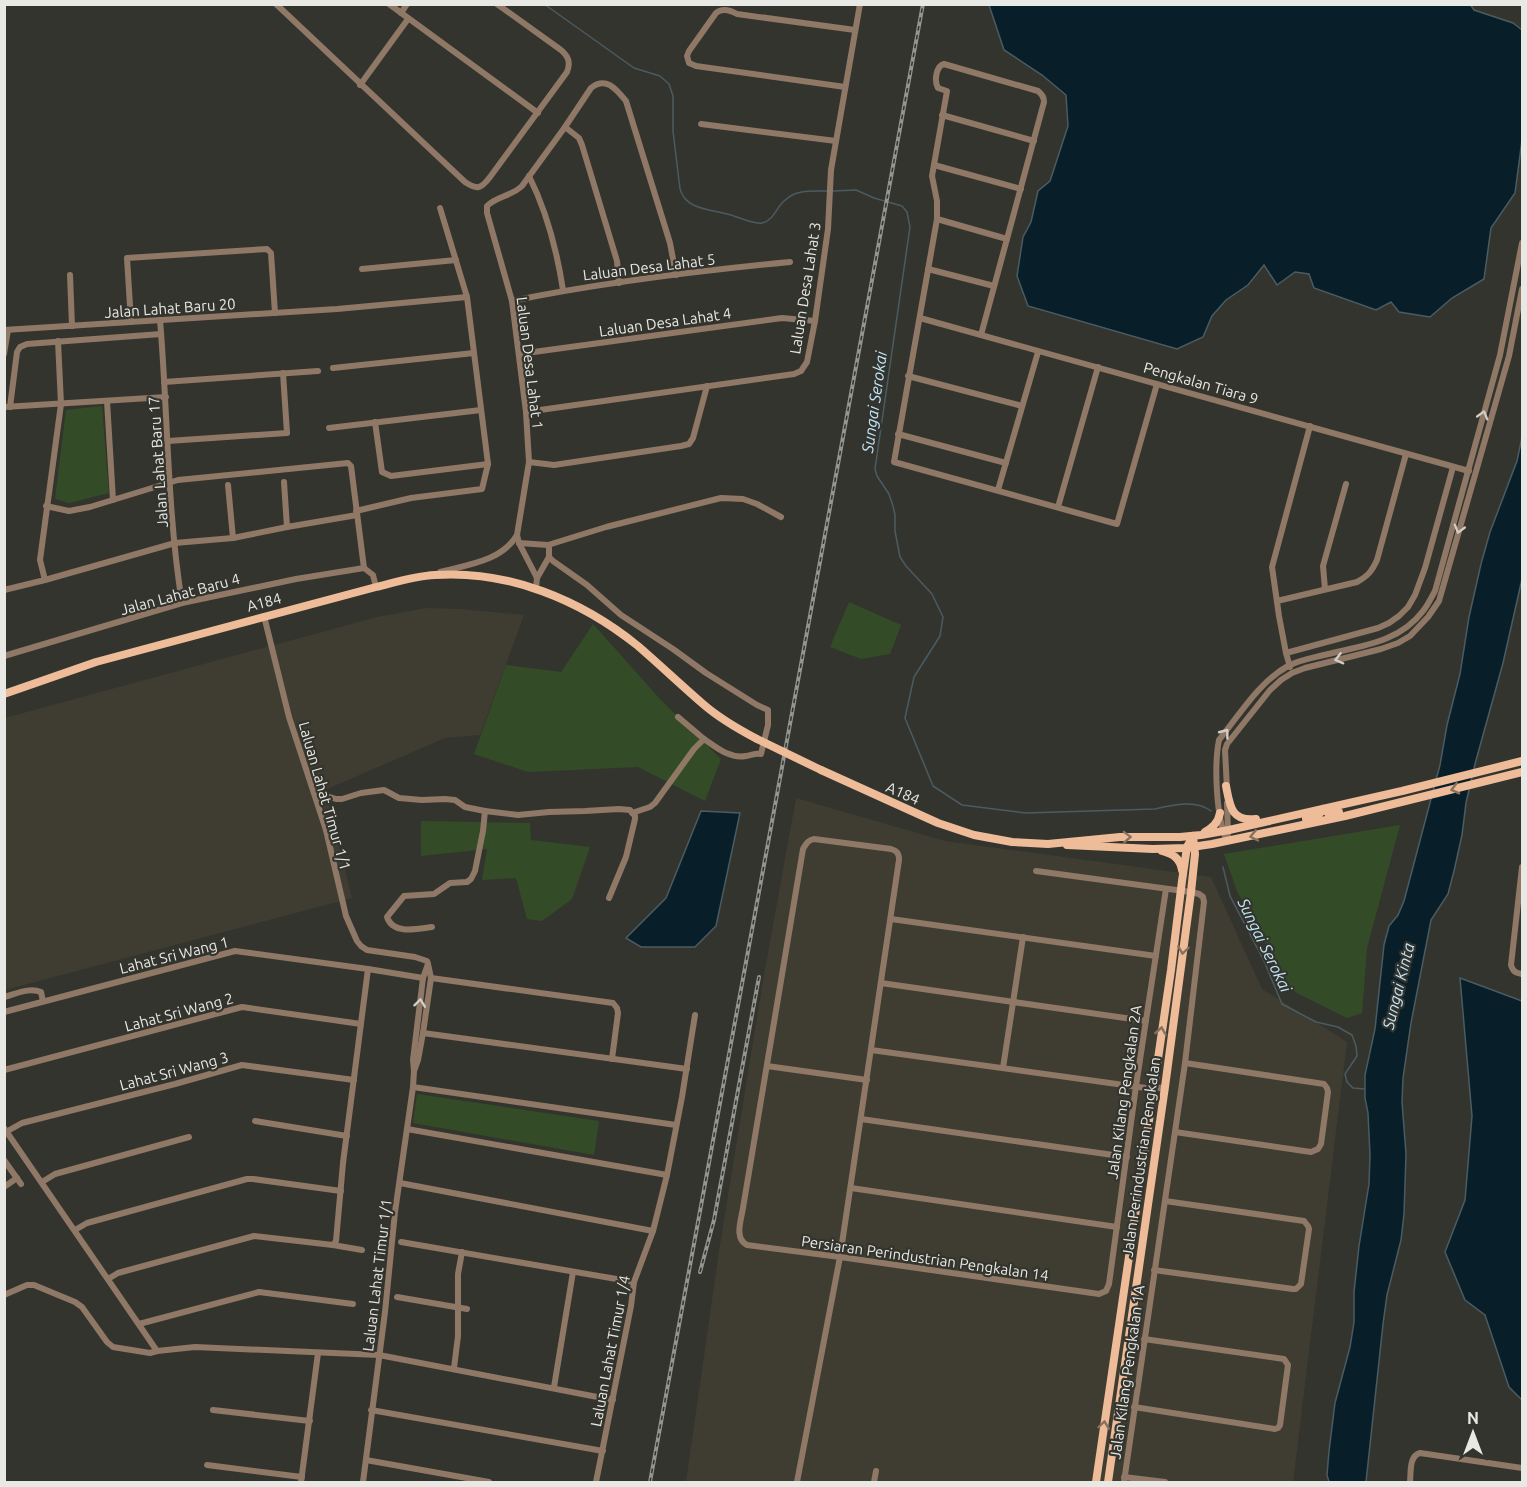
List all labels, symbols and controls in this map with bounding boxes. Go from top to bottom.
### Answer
street label: Laluan Desa Lahat 3 [786,221,824,355]
street label: Laluan Desa Lahat 5 [582,250,716,284]
street label: Jalan Lahat Baru 20 [104,295,236,321]
street label: Laluan Desa Lahat 1 [513,296,547,430]
street label: Laluan Desa Lahat 4 [598,304,732,340]
water label: Sungai Serokai [858,349,890,455]
street label: Pengkalan Tiara 9 [1142,359,1260,407]
street label: Jalan Lahat Baru 17 [145,396,171,528]
one-way arrow [1476,410,1488,421]
one-way arrow [1454,523,1466,534]
street label: Jalan Lahat Baru 4 [118,570,242,618]
street label: A184 [245,589,283,615]
one-way arrow [1335,652,1345,665]
street label: Laluan Lahat Timur 1/1 [296,720,354,872]
one-way arrow [1217,729,1228,740]
street label: A184 [883,778,923,808]
one-way arrow [1450,782,1460,795]
one-way arrow [1249,828,1259,841]
one-way arrow [1122,831,1131,844]
water label: Sungai Serokai [1234,894,1296,996]
street label: Lahat Sri Wang 1 [118,933,230,977]
water label: Sungai Kinta [1378,941,1418,1032]
one-way arrow [1178,946,1190,955]
street label: Lahat Sri Wang 2 [123,989,235,1035]
one-way arrow [413,999,426,1008]
street label: Jalan Kilang Pengkalan 2A [1103,1004,1145,1180]
one-way arrow [1155,1026,1167,1036]
street label: Lahat Sri Wang 3 [118,1048,230,1094]
street label: Jalan Perindustrian Pengkalan [1119,1056,1163,1258]
street label: Laluan Lahat Timur 1/1 [359,1198,395,1352]
street label: Persiaran Perindustrian Pengkalan 14 [800,1232,1050,1284]
street label: Laluan Lahat Timur 1/4 [587,1274,633,1428]
street label: Jalan Kilang Pengkalan 1A [1106,1284,1148,1460]
north arrow [1443,1403,1503,1463]
text: N [1467,1409,1479,1427]
one-way arrow [1098,1420,1110,1429]

